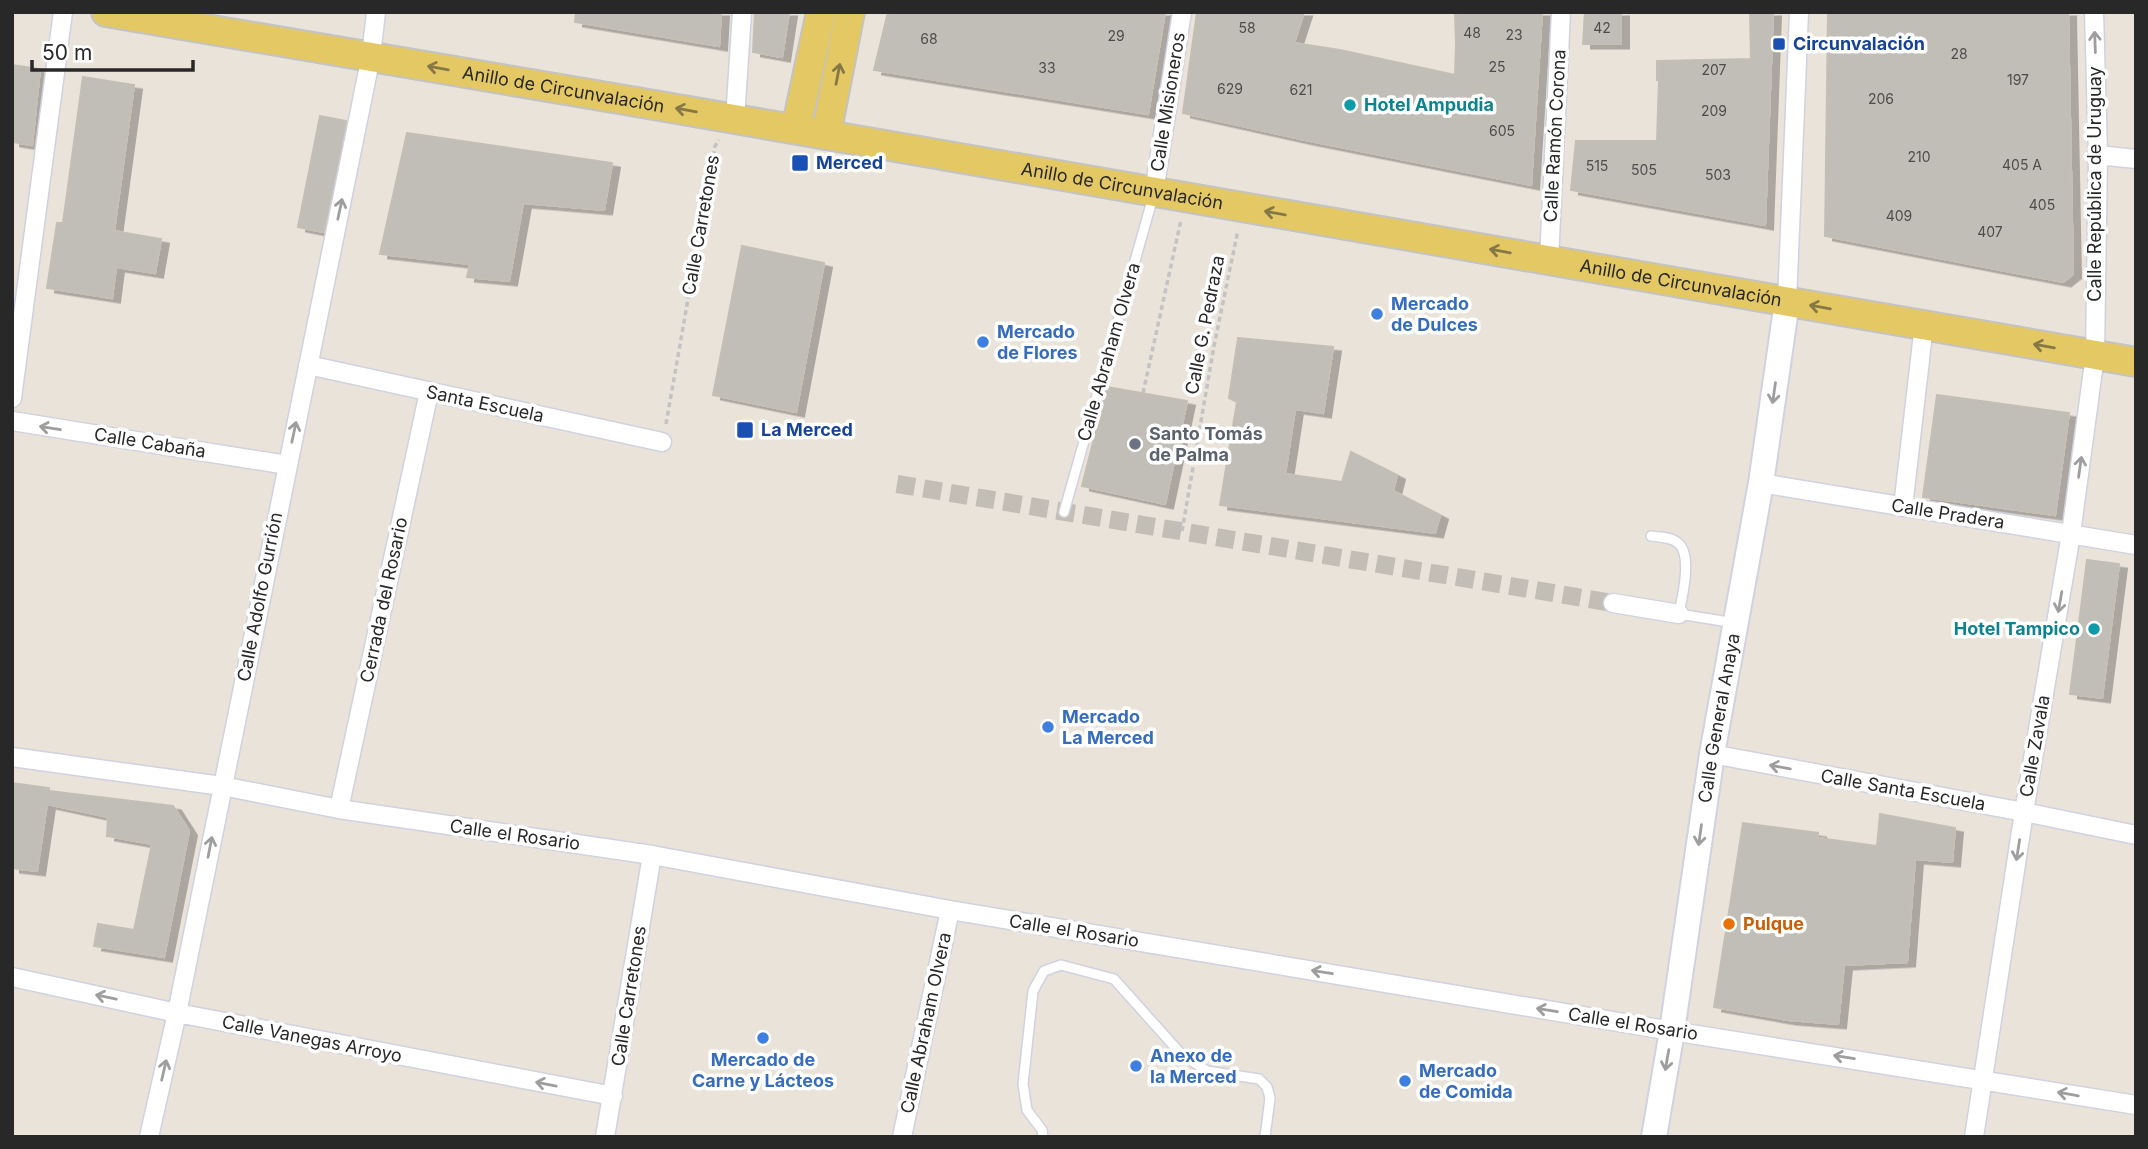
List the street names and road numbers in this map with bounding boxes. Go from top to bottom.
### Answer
street label: Calle Misioneros [1146,31,1189,173]
street label: Calle Ramón Corona [1539,49,1570,223]
street label: Anillo de Circunvalación [461,62,666,117]
street label: Calle República de Uruguay [2084,66,2105,302]
street label: Calle Carretones [678,153,723,297]
street label: Anillo de Circunvalación [1020,158,1225,214]
street label: Calle G. Pedraza [1181,254,1228,396]
street label: Anillo de Circunvalación [1578,255,1784,310]
street label: Calle Abraham Olvera [1073,260,1144,444]
street label: Santa Escuela [424,381,546,426]
street label: Calle Cabaña [93,423,207,462]
street label: Calle Pradera [1890,494,2006,533]
street label: Calle Adolfo Gurrión [233,510,286,683]
street label: Cerrada del Rosario [356,515,411,685]
street label: Calle General Anaya [1694,631,1744,804]
street label: Calle Zavala [2015,693,2054,799]
street label: Calle Santa Escuela [1819,765,1987,814]
street label: Calle el Rosario [449,815,582,854]
street label: Calle el Rosario [1008,910,1141,951]
street label: Calle Carretones [607,924,650,1068]
street label: Calle Abraham Olvera [896,930,955,1115]
street label: Calle el Rosario [1567,1003,1700,1044]
street label: Calle Vanegas Arroyo [220,1011,404,1066]

